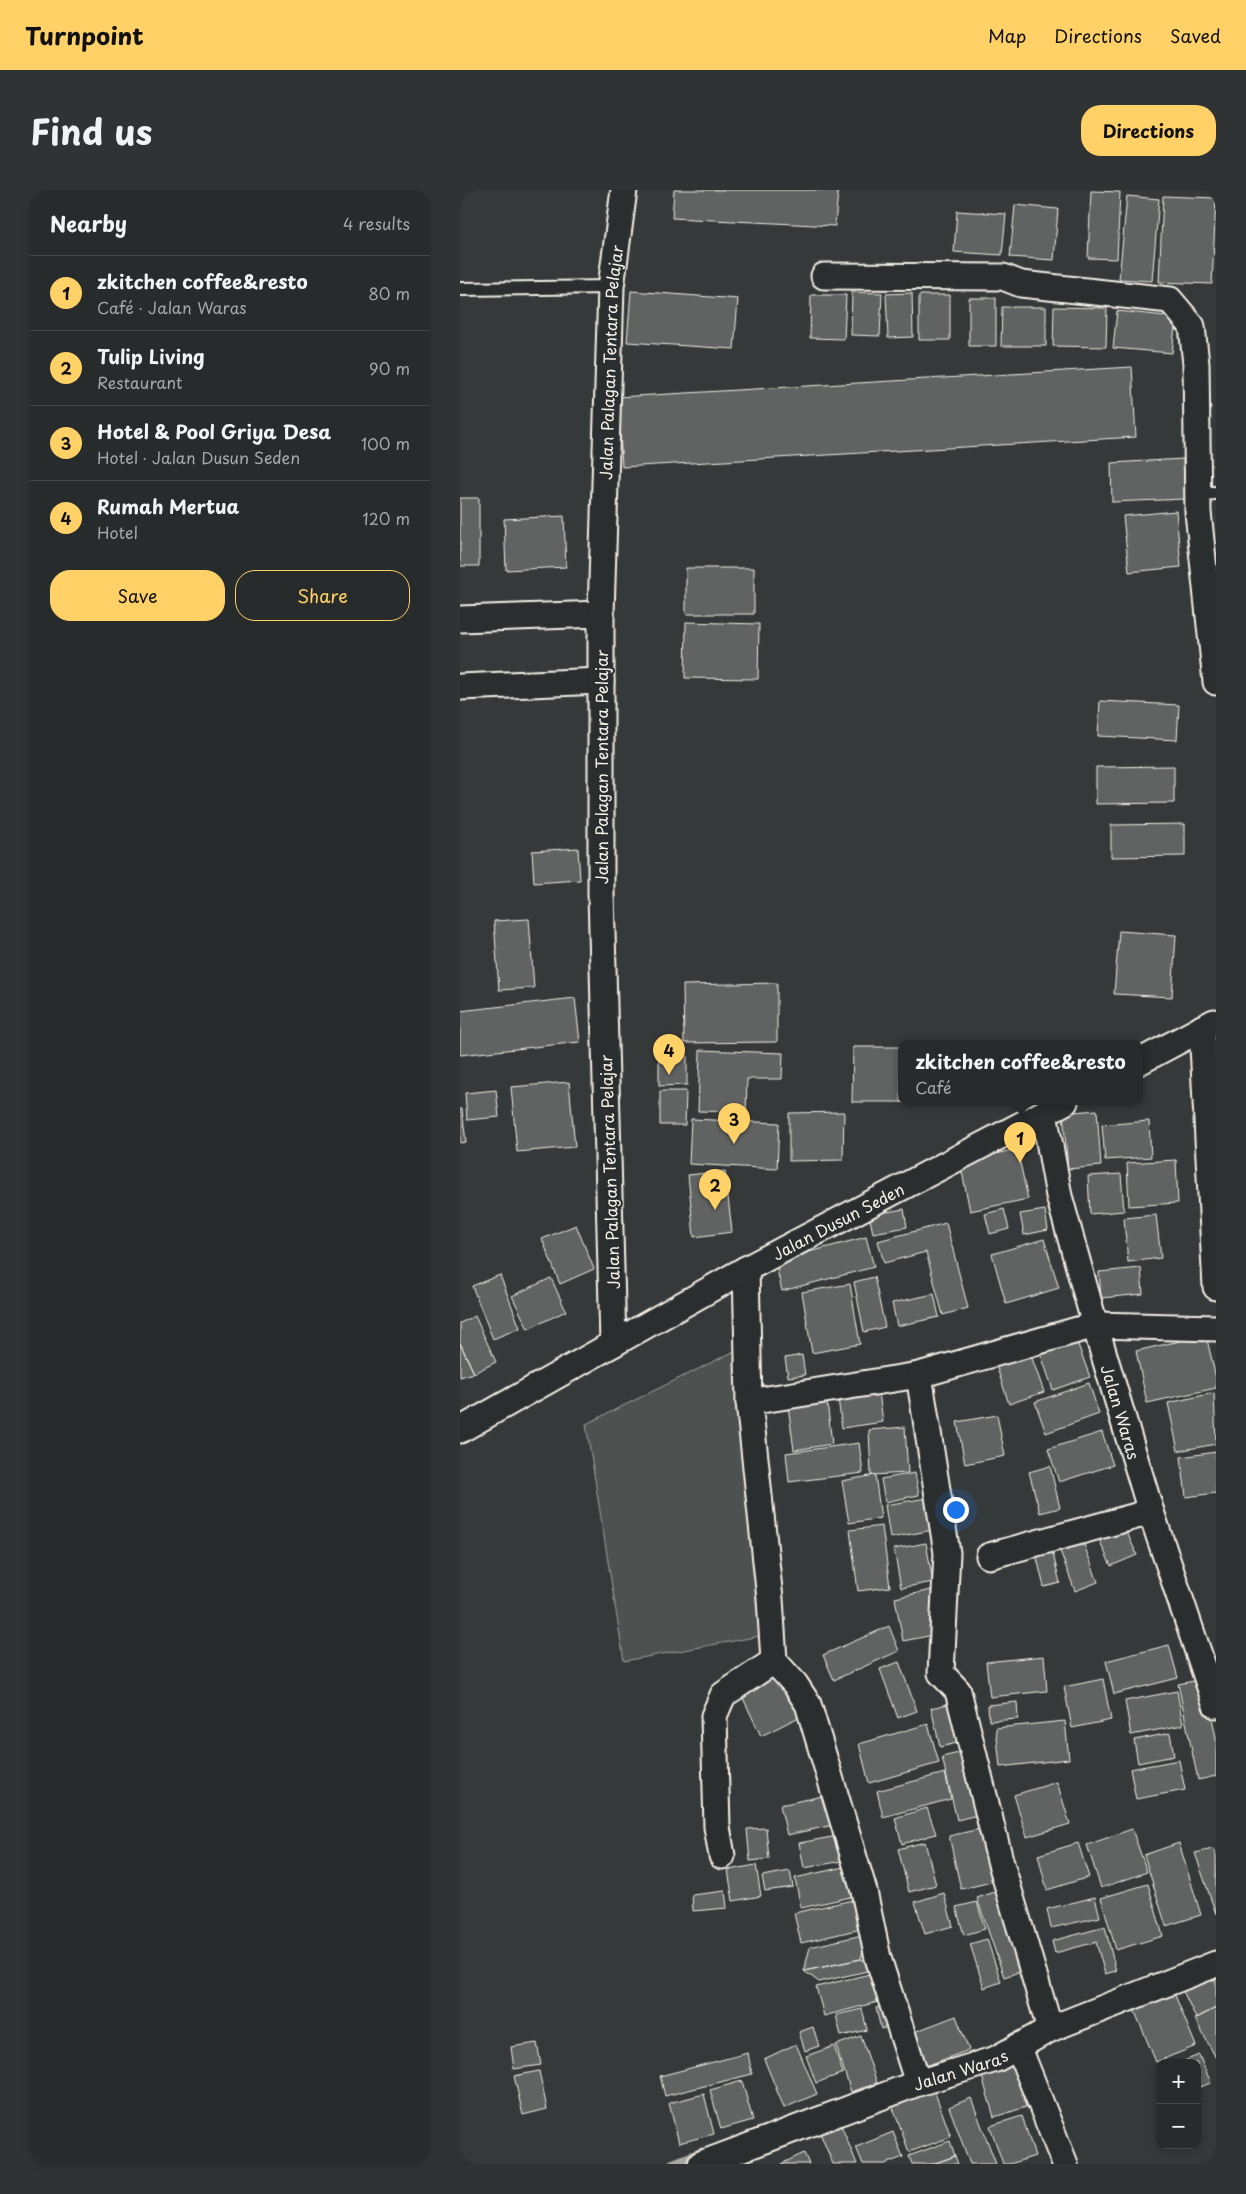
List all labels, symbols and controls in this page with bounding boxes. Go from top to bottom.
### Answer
text: Turnpoint [25,17,144,53]
text: Map [988,22,1026,49]
text: Directions [1054,22,1142,49]
text: Saved [1170,22,1221,49]
text: Find us [30,104,152,157]
button: Directions [1081,105,1216,156]
text: Nearby [50,207,127,239]
text: 4 results [343,211,410,235]
street label: Jalan Palagan Tentara Pelajar [593,243,629,480]
text: zkitchen coffee&resto [97,267,308,295]
text: 1 [62,281,70,305]
text: 80 m [368,281,410,305]
text: Café · Jalan Waras [97,295,247,319]
text: Tulip Living [97,342,205,370]
text: 2 [60,356,72,380]
text: 90 m [369,356,410,380]
text: Restaurant [97,370,183,394]
text: Hotel & Pool Griya Desa [97,417,331,445]
text: 3 [61,431,71,455]
text: 100 m [361,431,410,455]
text: Hotel · Jalan Dusun Seden [97,445,300,469]
text: Rumah Mertua [97,492,239,520]
text: 4 [61,506,71,530]
text: 120 m [363,506,410,530]
text: Hotel [97,520,138,544]
button: Save [50,570,225,621]
button: Share [235,570,410,621]
street label: Jalan Palagan Tentara Pelajar [589,649,613,884]
pin: 4 [653,1034,685,1075]
popup [898,1040,1143,1105]
text: zkitchen coffee&resto [915,1047,1126,1075]
street label: Jalan Palagan Tentara Pelajar [593,1054,625,1290]
text: Café [915,1075,951,1099]
pin: 3 [718,1103,750,1144]
pin: 1 [1004,1122,1036,1163]
pin: 2 [699,1169,731,1210]
street label: Jalan Dusun Seden [768,1176,908,1265]
street label: Jalan Waras [1096,1362,1147,1462]
your location [943,1497,969,1523]
street label: Jalan Waras [910,2043,1012,2096]
map controls [1156,2059,1201,2149]
button: + [1156,2059,1201,2104]
button: − [1156,2104,1201,2149]

